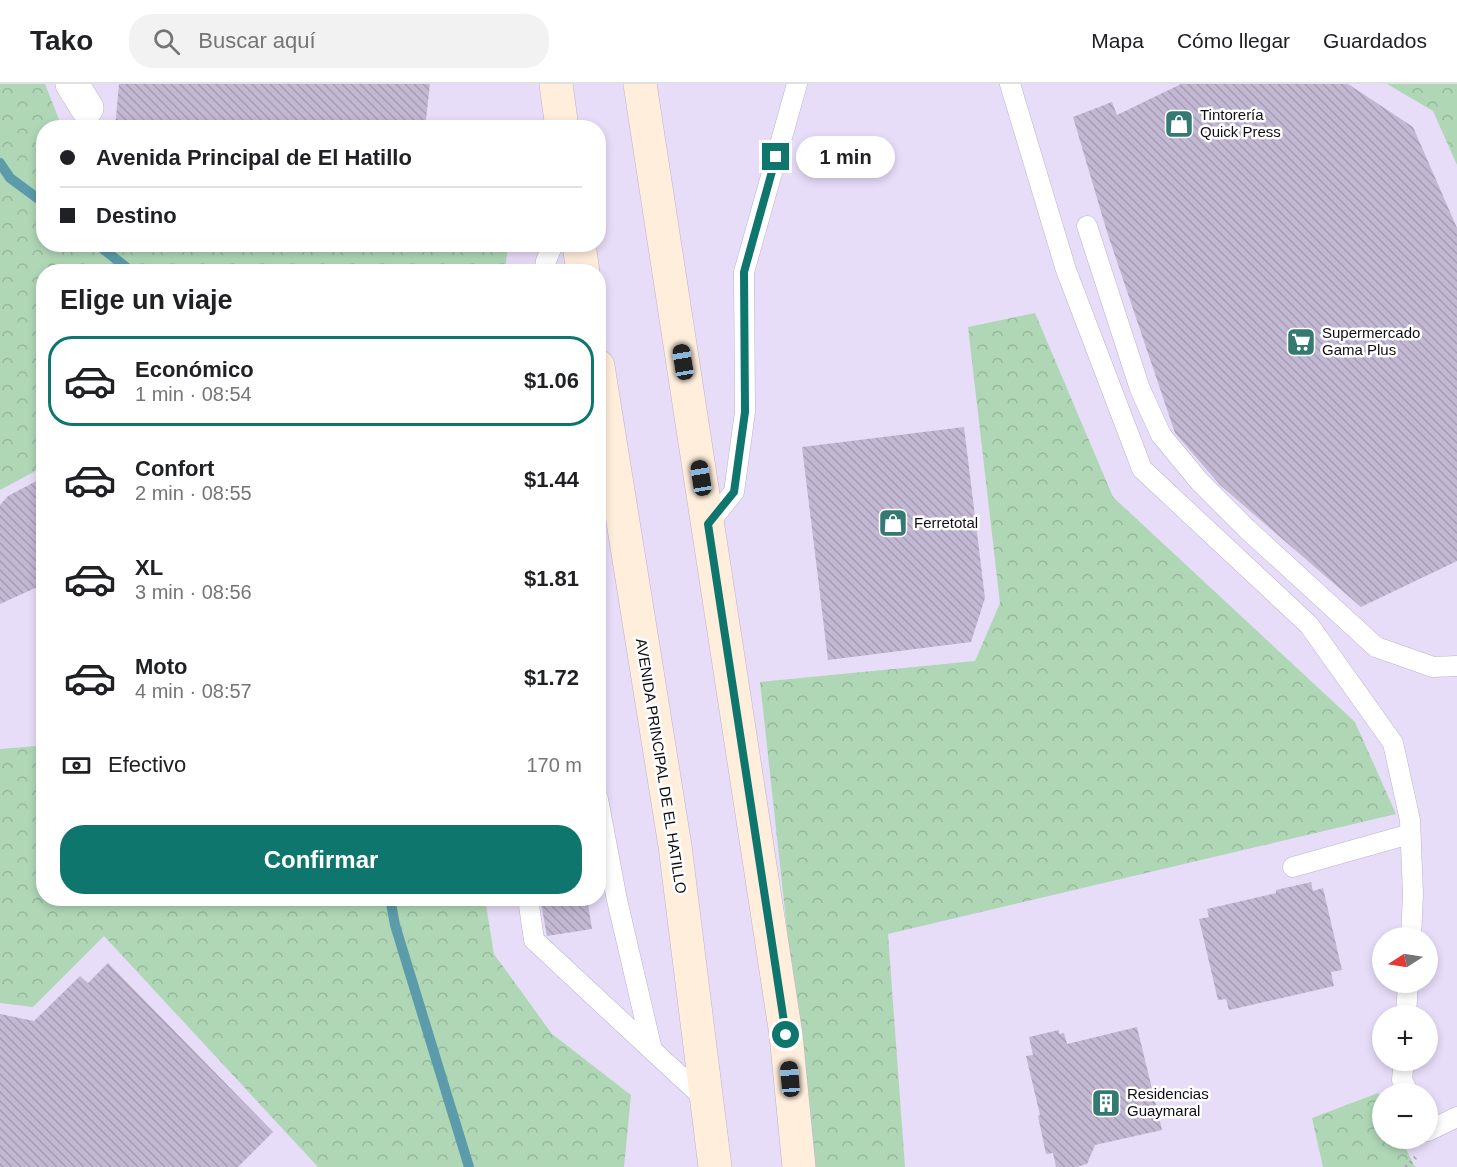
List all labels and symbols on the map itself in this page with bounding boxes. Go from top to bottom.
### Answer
place label: Tintorería Quick Press [1200,106,1281,140]
shop icon: Tintorería Quick Press [1163,108,1195,140]
callout: 1 min [797,136,896,178]
route end [762,143,789,170]
place label: Supermercado Gama Plus [1322,324,1420,358]
supermarket icon: Supermercado Gama Plus [1285,326,1317,358]
car [671,343,695,381]
car [689,459,713,497]
shop icon: Ferretotal [877,507,909,539]
place label: Ferretotal [914,514,978,531]
street label: AVENIDA PRINCIPAL DE EL HATILLO [633,637,690,895]
north arrow [1372,927,1438,993]
route start [772,1021,799,1048]
car [779,1060,801,1098]
place label: Residencias Guaymaral [1127,1085,1209,1119]
building icon: Residencias Guaymaral [1090,1087,1122,1119]

